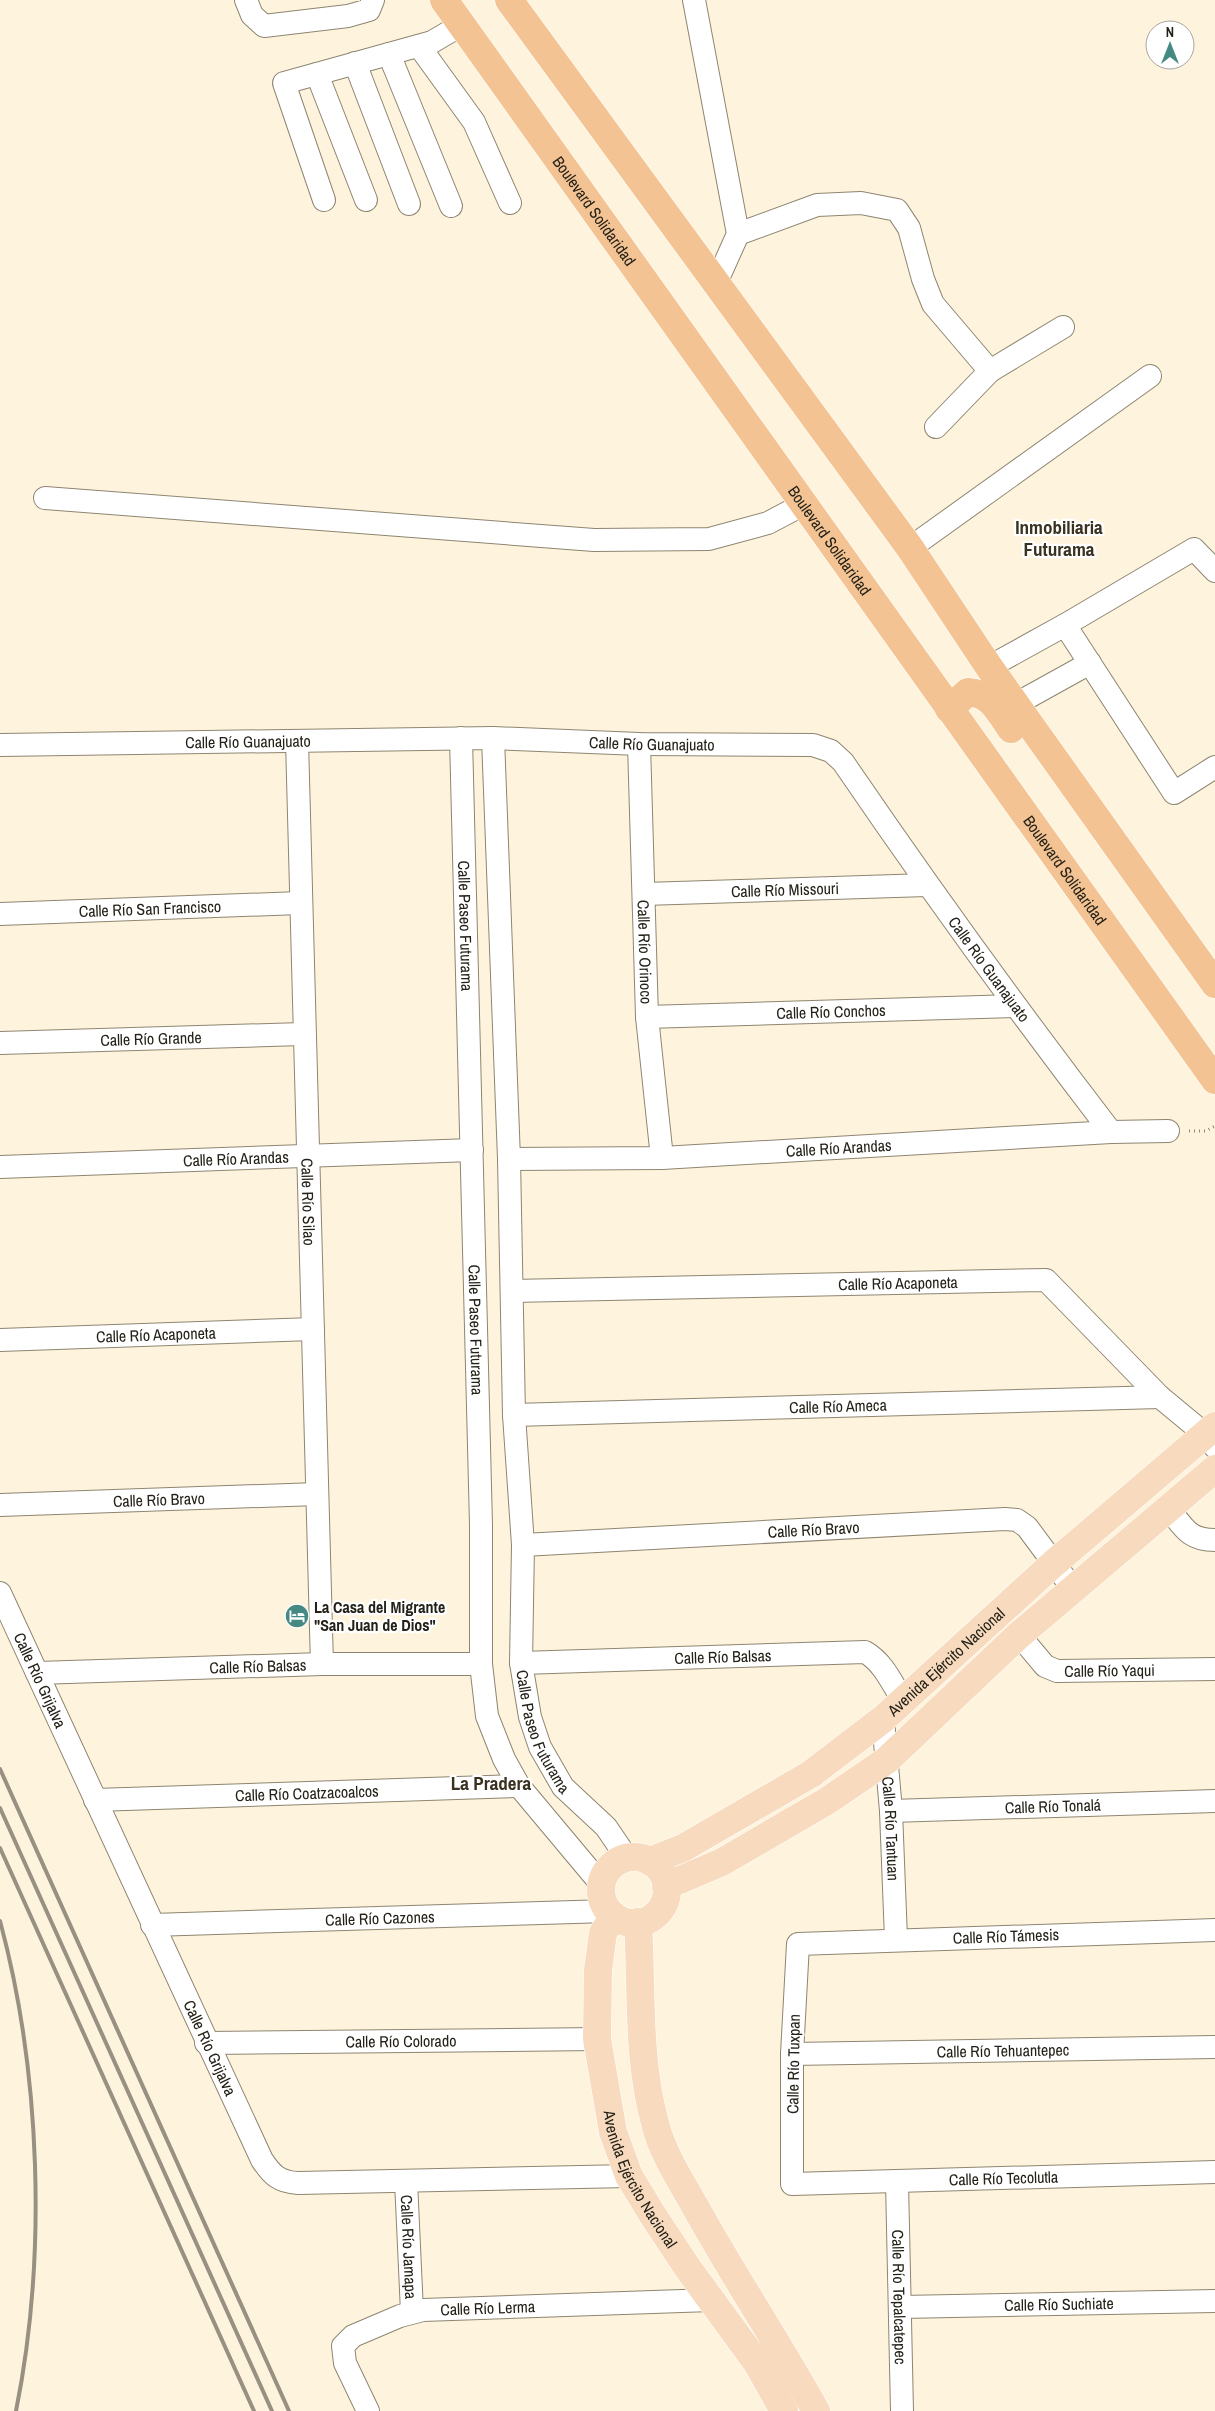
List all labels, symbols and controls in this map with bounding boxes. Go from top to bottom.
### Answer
north arrow [1145,20,1195,70]
text: N [1166,23,1174,41]
street label: Boulevard Solidaridad [548,152,641,270]
street label: Boulevard Solidaridad [783,481,876,600]
district label: Inmobiliaria Futurama [1015,514,1103,562]
street label: Calle Río Guanajuato [185,730,311,753]
street label: Calle Río Guanajuato [589,731,715,755]
street label: Boulevard Solidaridad [1018,811,1112,929]
street label: Calle Paseo Futurama [453,860,478,992]
street label: Calle Río Missouri [731,877,839,902]
street label: Calle Río San Francisco [78,895,221,922]
street label: Calle Río Orinoco [633,899,658,1004]
street label: Calle Río Guanajuato [943,912,1035,1026]
street label: Calle Río Conchos [776,999,886,1024]
street label: Calle Río Grande [100,1026,202,1051]
street label: Calle Río Arandas [785,1134,892,1162]
street label: Calle Río Arandas [183,1146,289,1171]
street label: Calle Río Silao [296,1158,321,1246]
street label: Calle Paseo Futurama [463,1264,489,1396]
street label: Calle Río Acaponeta [838,1271,959,1295]
street label: Calle Río Acaponeta [96,1321,217,1348]
street label: Calle Río Ameca [789,1394,888,1418]
street label: Calle Río Bravo [113,1487,205,1512]
street label: Calle Río Bravo [767,1516,860,1543]
place label: La Casa del Migrante "San Juan de Dios" [314,1596,445,1636]
street label: Avenida Ejército Nacional [882,1602,1009,1722]
hotel icon: La Casa del Migrante "San Juan de Dios" [284,1603,310,1629]
street label: Calle Río Grijalva [9,1629,72,1732]
street label: Calle Río Balsas [674,1644,772,1669]
street label: Calle Río Balsas [209,1653,307,1679]
street label: Calle Río Yaqui [1064,1659,1155,1682]
street label: Calle Paseo Futurama [511,1668,575,1799]
district label: La Pradera [451,1770,532,1796]
street label: Calle Río Tantuan [877,1776,905,1881]
street label: Calle Río Coatzacoalcos [235,1780,379,1806]
street label: Calle Río Tonalá [1005,1794,1102,1818]
street label: Calle Río Cazones [325,1905,435,1931]
street label: Calle Río Támesis [952,1923,1060,1949]
street label: Calle Río Grijalva [179,1996,242,2100]
street label: Calle Río Tuxpan [781,2014,805,2114]
street label: Calle Río Colorado [345,2029,457,2053]
street label: Calle Río Tehuantepec [936,2038,1070,2063]
street label: Avenida Ejército Nacional [598,2108,682,2252]
street label: Calle Río Tecolutla [949,2165,1059,2191]
street label: Calle Río Jamapa [396,2194,422,2300]
street label: Calle Río Tepalcatepec [887,2229,912,2365]
street label: Calle Río Suchiate [1004,2292,1114,2316]
street label: Calle Río Lerma [440,2295,536,2320]

